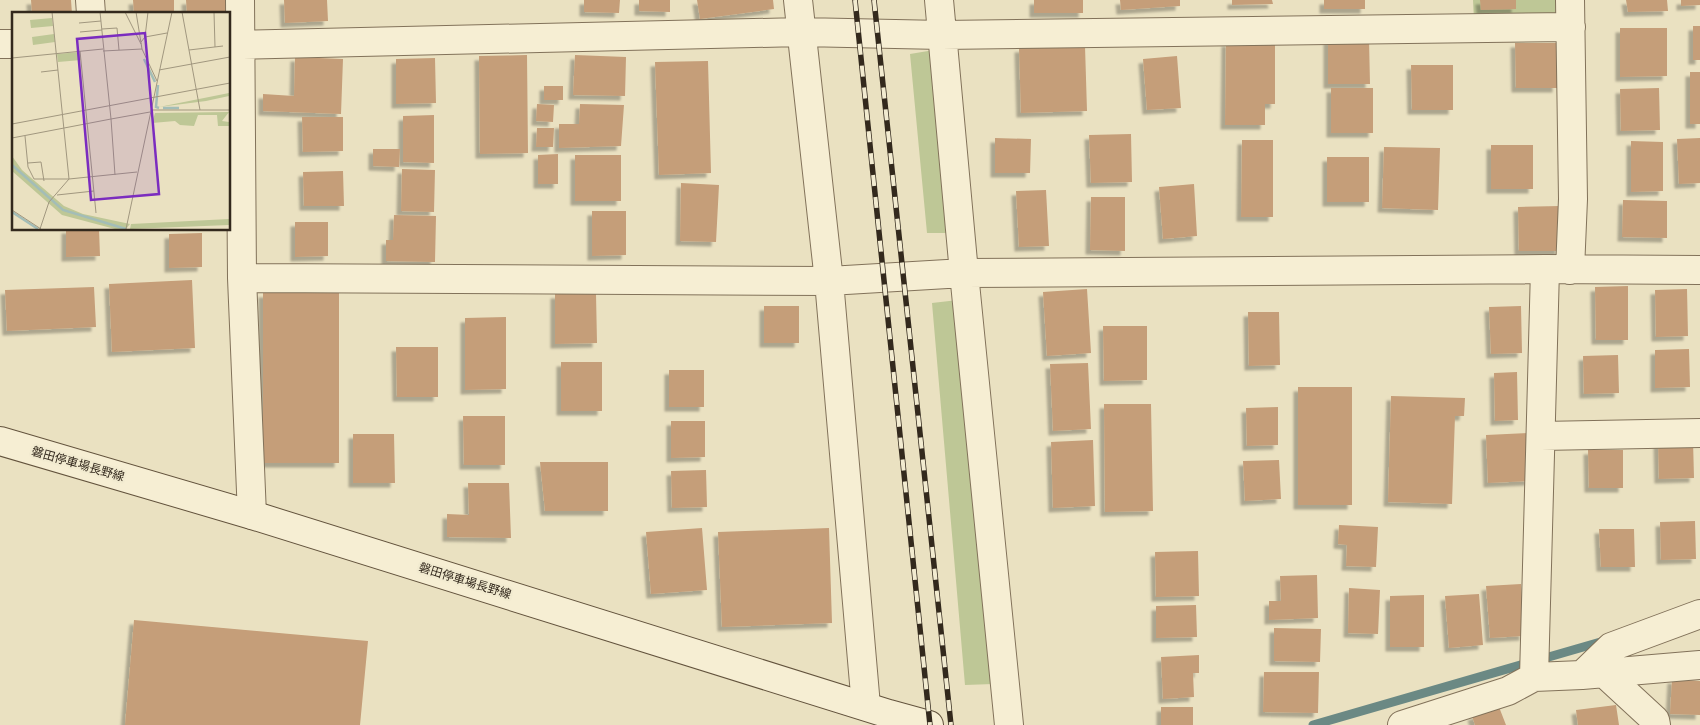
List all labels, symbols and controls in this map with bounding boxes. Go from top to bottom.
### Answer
inset map [12,12,230,230]
street label: 磐田停車場長野線 [30,443,126,484]
street label: 磐田停車場長野線 [417,559,513,602]

